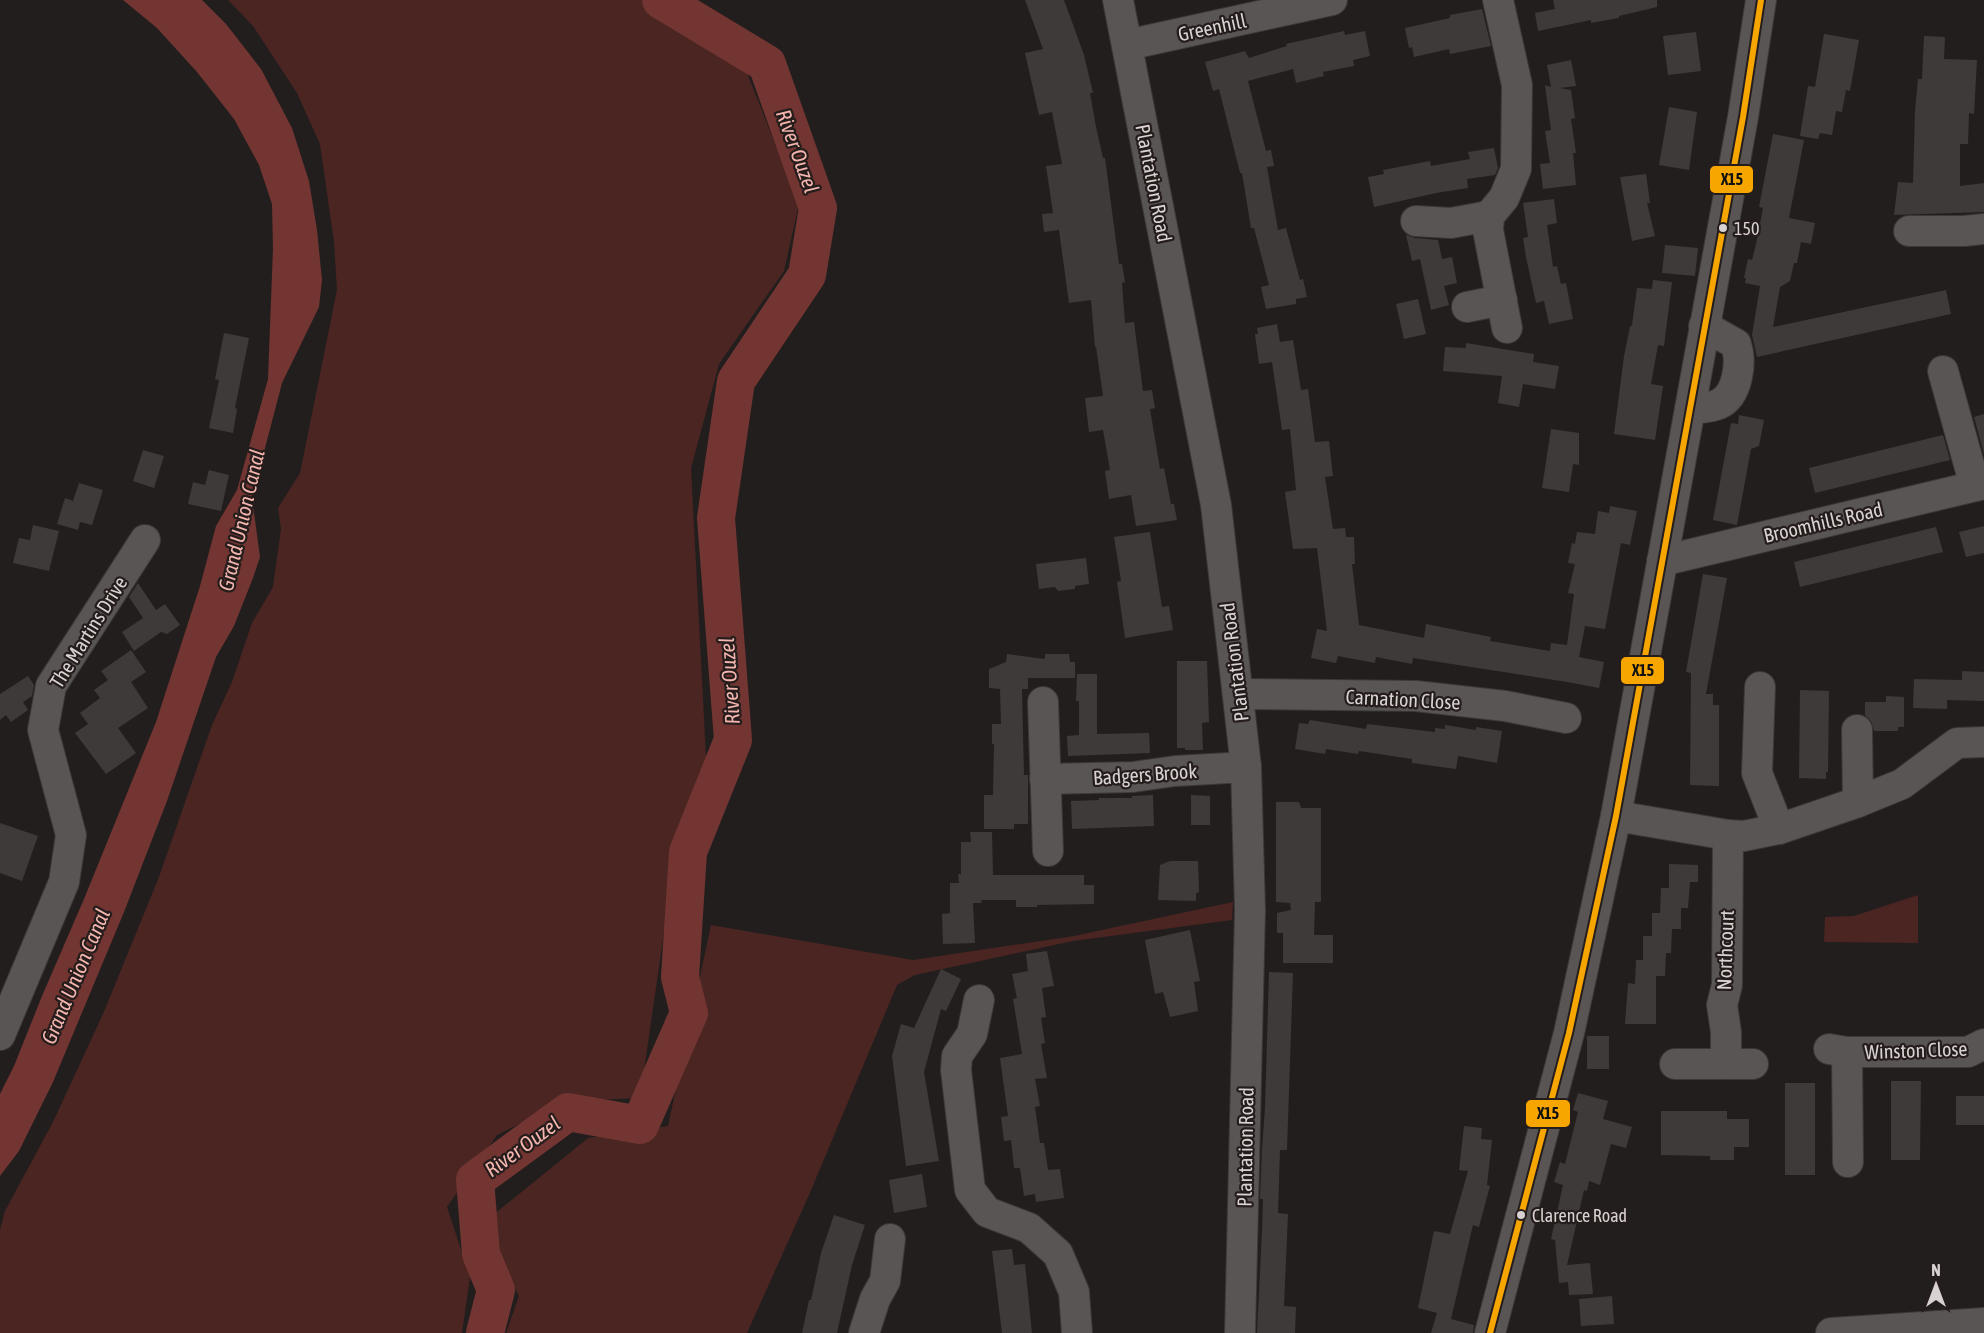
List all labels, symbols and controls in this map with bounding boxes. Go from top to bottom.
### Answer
street label: Greenhill [1176,8,1249,45]
water label: River Ouzel [772,106,824,196]
street label: Plantation Road [1131,122,1177,244]
line badge: X15 [1709,165,1754,194]
text: X15 [1720,170,1744,188]
place label: 150 [1734,218,1759,239]
marker: 150 [1717,222,1729,234]
water label: Grand Union Canal [213,447,269,593]
street label: Broomhills Road [1761,497,1885,547]
street label: The Martins Drive [45,572,131,692]
street label: Plantation Road [1215,601,1253,723]
water label: River Ouzel [714,637,744,725]
line badge: X15 [1620,656,1665,685]
text: X15 [1631,661,1655,679]
street label: Carnation Close [1345,685,1461,713]
street label: Badgers Brook [1092,759,1198,789]
water label: Grand Union Canal [36,905,114,1047]
street label: Northcourt [1712,909,1738,991]
street label: Winston Close [1864,1037,1968,1063]
street label: Plantation Road [1232,1087,1258,1207]
line badge: X15 [1525,1099,1571,1128]
text: X15 [1536,1104,1560,1122]
water label: River Ouzel [480,1111,564,1181]
place label: Clarence Road [1532,1205,1627,1226]
marker: Clarence Road [1515,1209,1527,1221]
north arrow [1906,1255,1966,1315]
text: N [1931,1261,1941,1279]

